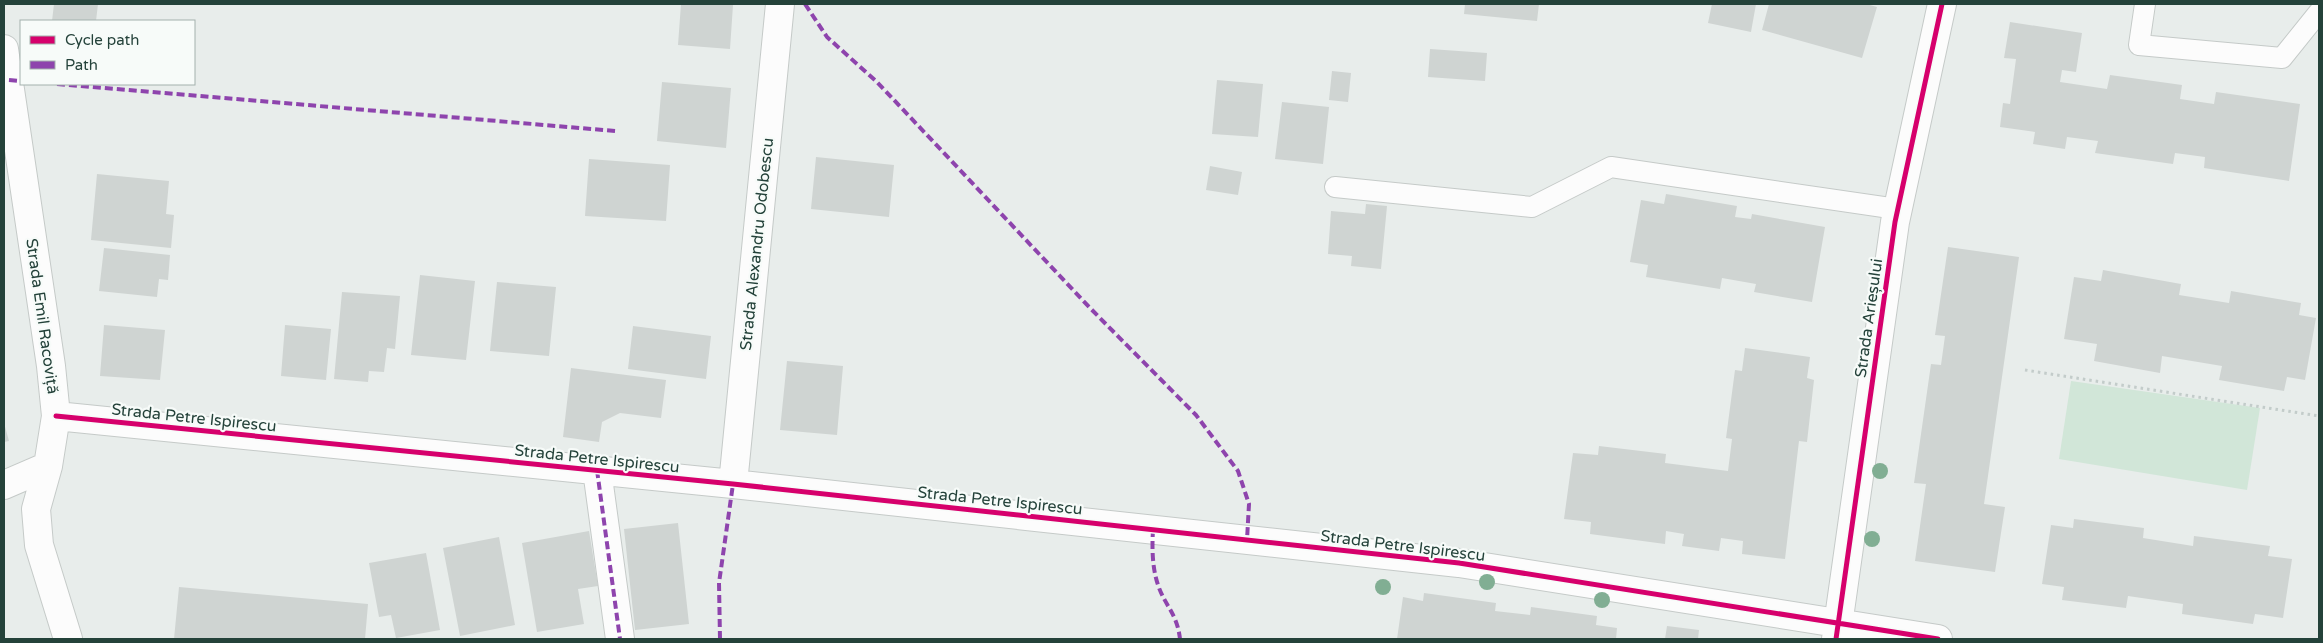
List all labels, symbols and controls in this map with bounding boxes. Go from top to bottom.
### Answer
legend [20,20,195,85]
text: Cycle path [65,31,139,49]
text: Path [65,56,98,74]
street label: Strada Alexandru Odobescu [736,137,778,352]
street label: Strada Emil Racoviță [21,237,63,395]
street label: Strada Arieșului [1851,257,1887,379]
street label: Strada Petre Ispirescu [110,399,277,437]
street label: Strada Petre Ispirescu [513,440,680,478]
street label: Strada Petre Ispirescu [916,482,1083,520]
street label: Strada Petre Ispirescu [1319,526,1486,566]

